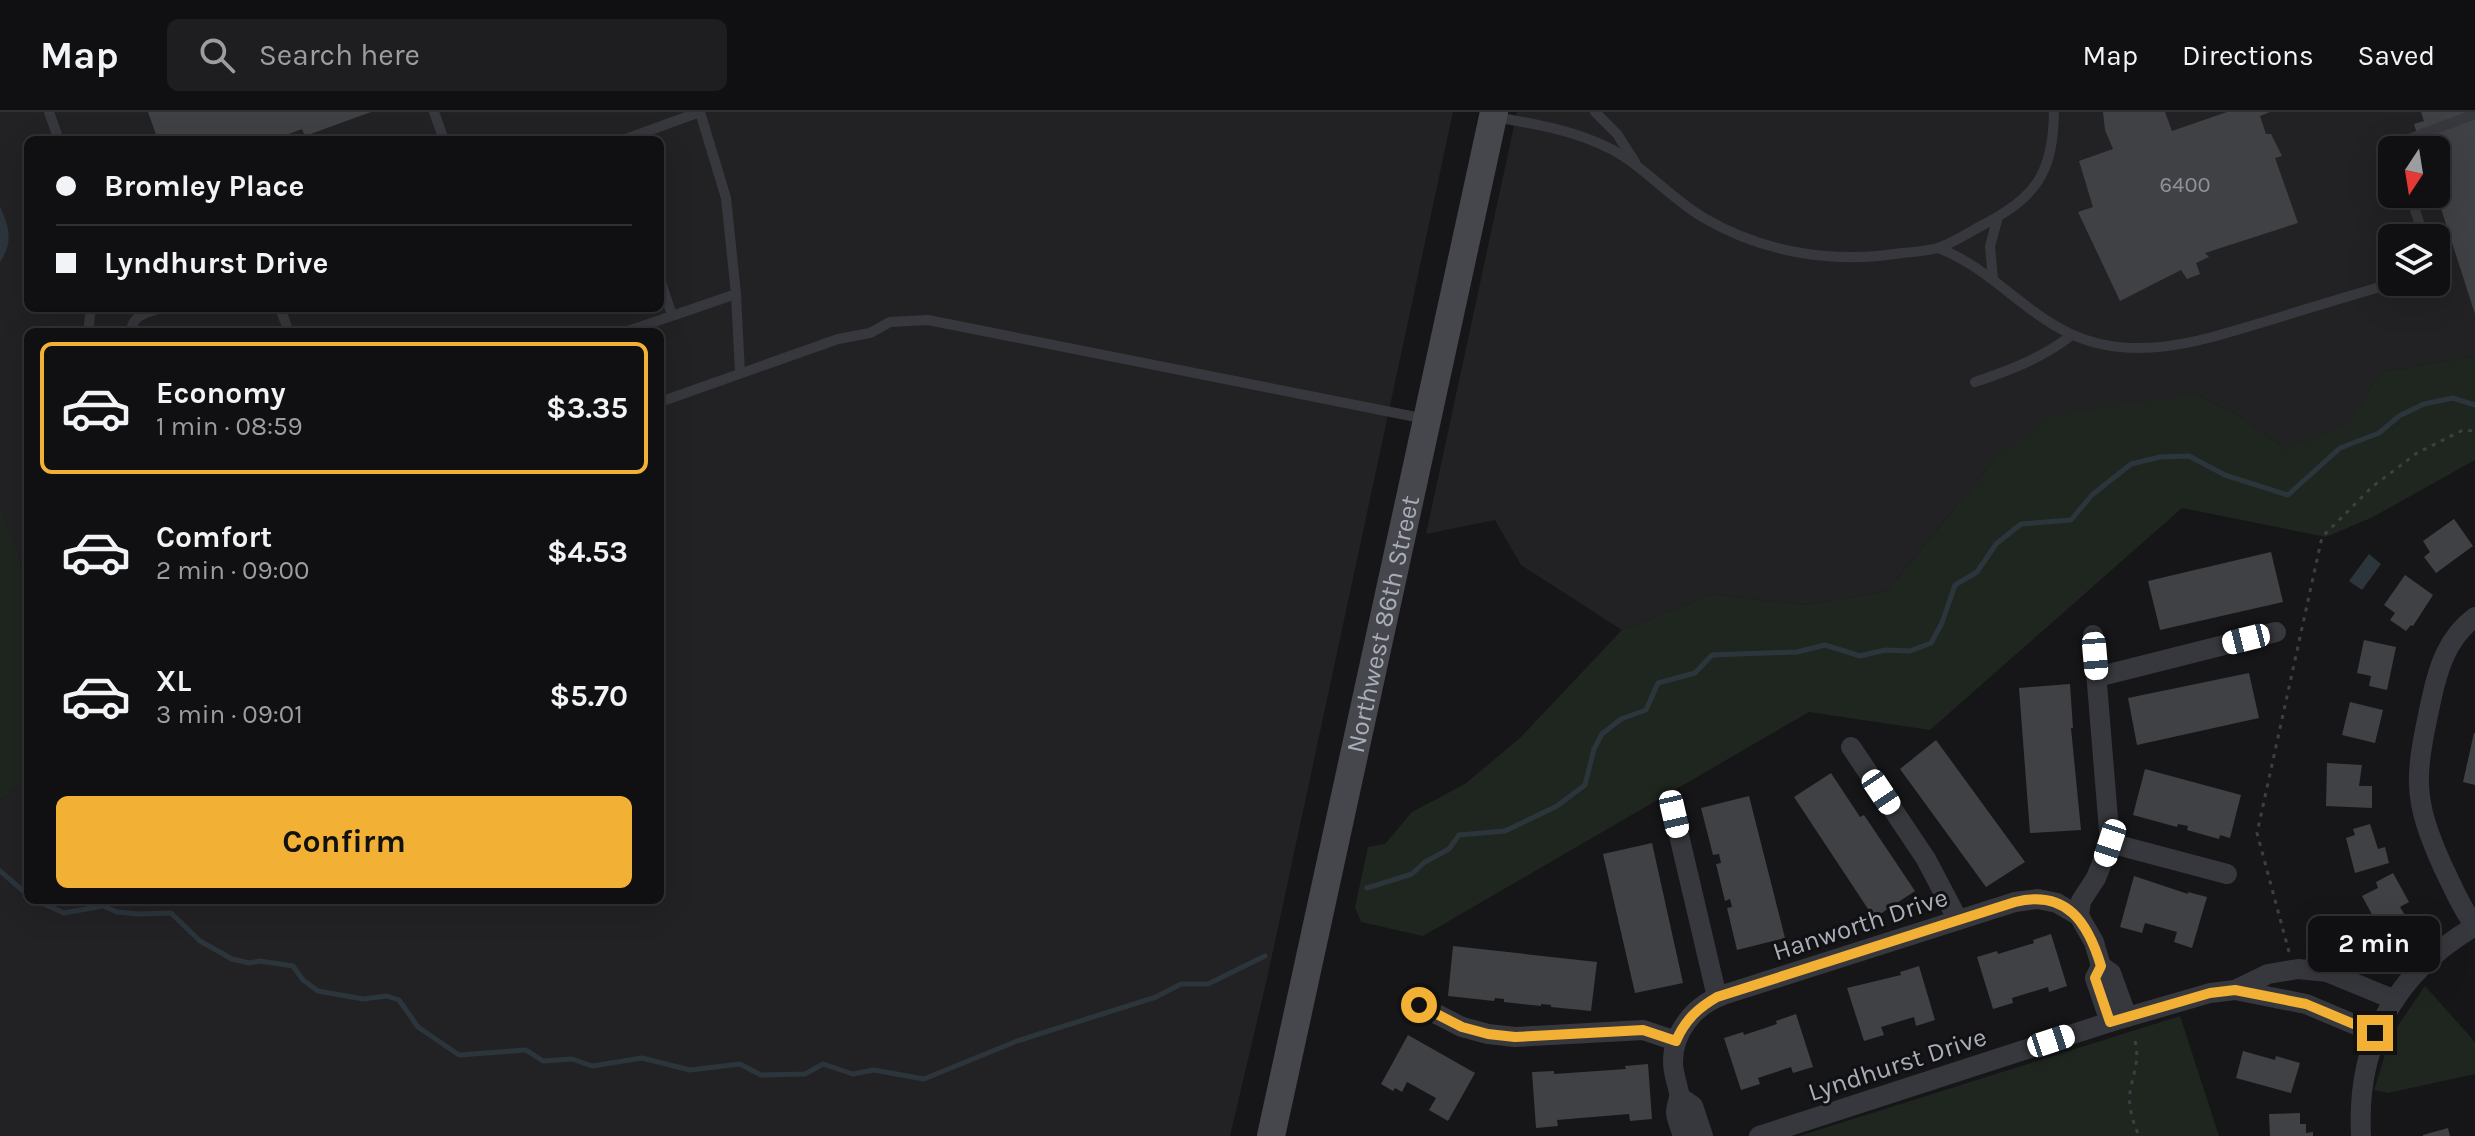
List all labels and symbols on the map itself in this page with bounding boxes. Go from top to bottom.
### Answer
north arrow [2378,136,2450,208]
house number: 6400 [2160,172,2211,198]
street label: Northwest 86th Street [1340,492,1426,756]
car [2220,622,2272,656]
car [2081,631,2109,681]
car [1858,765,1904,819]
car [1657,788,1691,840]
car [2091,816,2129,870]
street label: Hanworth Drive [1769,882,1952,967]
callout: 2 min [2309,917,2441,973]
route start [1401,987,1437,1023]
route end [2357,1015,2393,1051]
street label: Lyndhurst Drive [1804,1021,1990,1108]
car [2024,1022,2078,1060]

